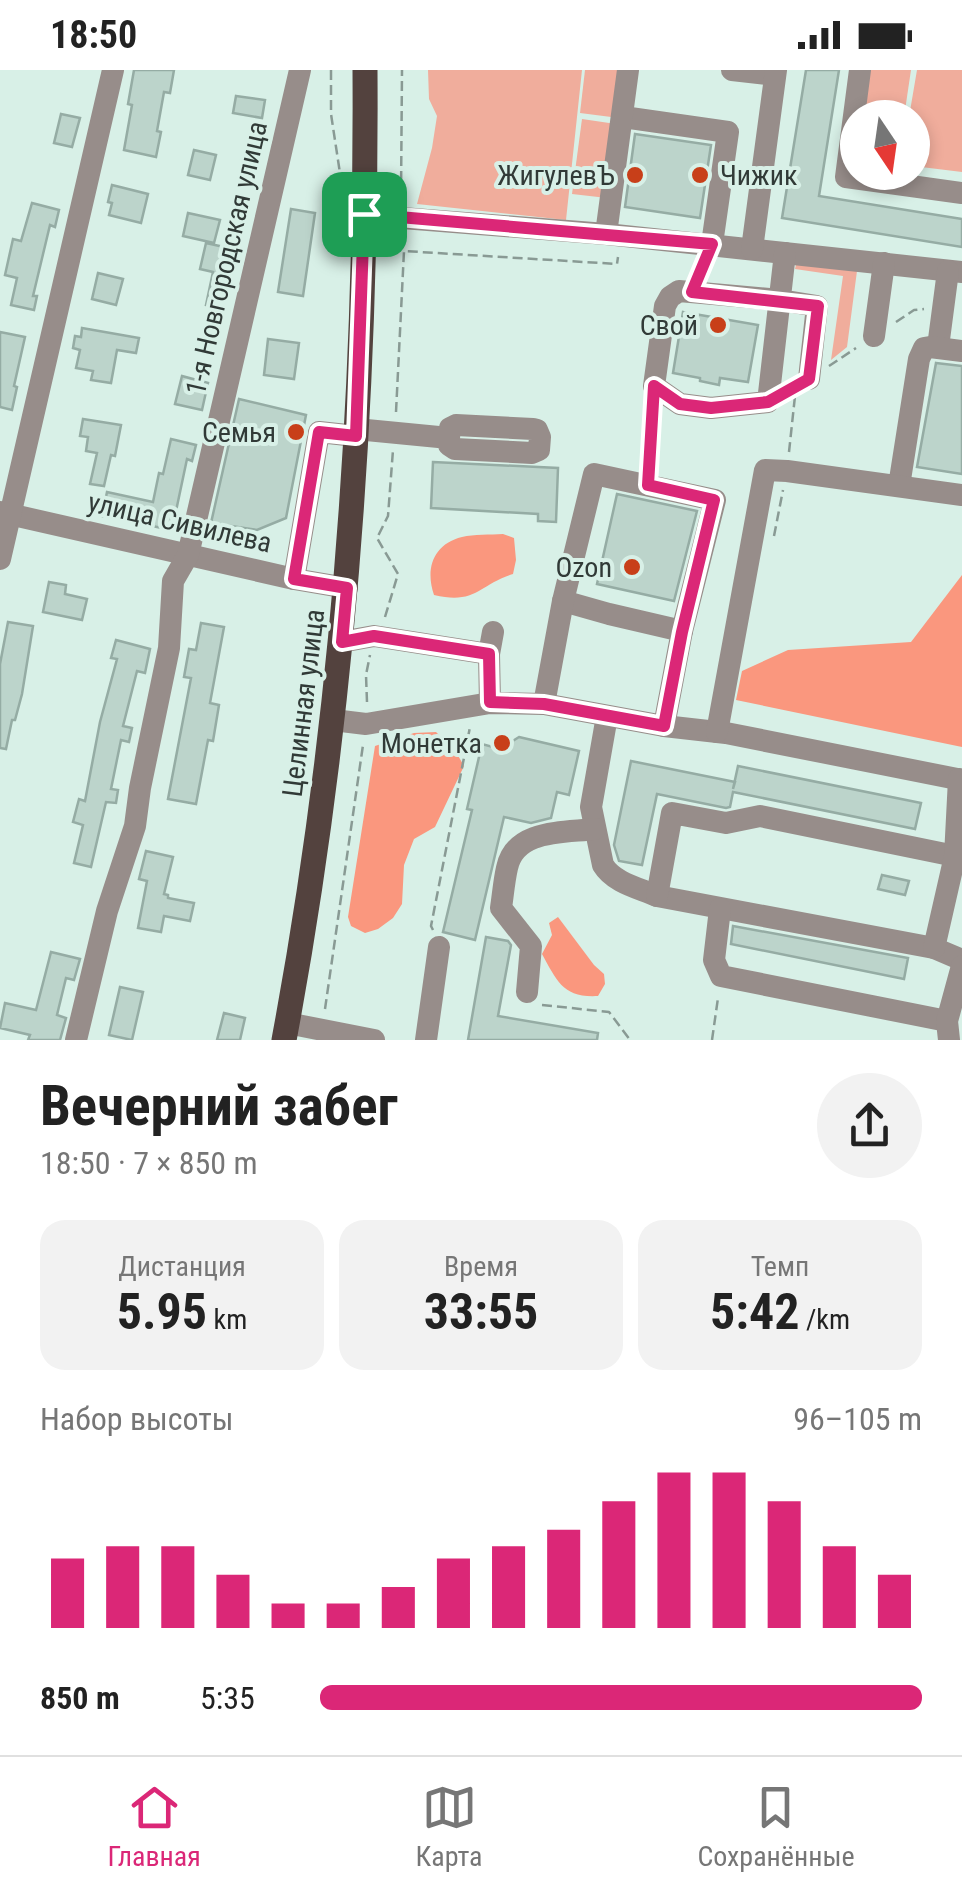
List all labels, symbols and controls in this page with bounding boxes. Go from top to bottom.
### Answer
text: 18:50 [50,13,137,57]
north arrow [840,100,930,190]
map controls [840,100,930,190]
street label: 1-я Новгородская улица [179,118,274,398]
place label: ЖигулевЪ [497,159,615,192]
place label: Чижик [720,159,797,192]
marker: ЖигулевЪ [624,164,646,186]
marker: Чижик [689,164,711,186]
pin [322,172,407,257]
icon: arrive [337,187,392,242]
place label: Свой [640,309,698,342]
marker: Свой [707,314,729,336]
place label: Семья [202,416,276,449]
marker: Семья [285,421,307,443]
street label: улица Сивилева [85,485,275,560]
place label: Ozon [555,551,612,584]
marker: Ozon [621,556,643,578]
street label: Целинная улица [276,607,331,799]
place label: Монетка [381,727,482,760]
marker: Монетка [491,732,513,754]
button: share [817,1073,922,1178]
text: Вечерний забег [40,1074,398,1138]
text: 18:50 · 7 × 850 m [40,1144,258,1182]
text: Дистанция [118,1250,246,1283]
text: Время [444,1250,518,1283]
text: Темп [751,1250,809,1283]
text: 5.95 [117,1283,207,1341]
text: 33:55 [424,1283,538,1341]
text: 5:42 [710,1283,799,1341]
text: km [207,1303,247,1336]
text: /km [799,1303,850,1336]
text: Набор высоты [40,1400,234,1438]
text: 96–105 m [793,1400,922,1438]
text: 850 m [40,1679,120,1717]
text: 5:35 [200,1679,255,1717]
tab: Главная [107,1780,201,1873]
tab: Карта [416,1780,483,1873]
tab: Сохранённые [697,1780,855,1873]

